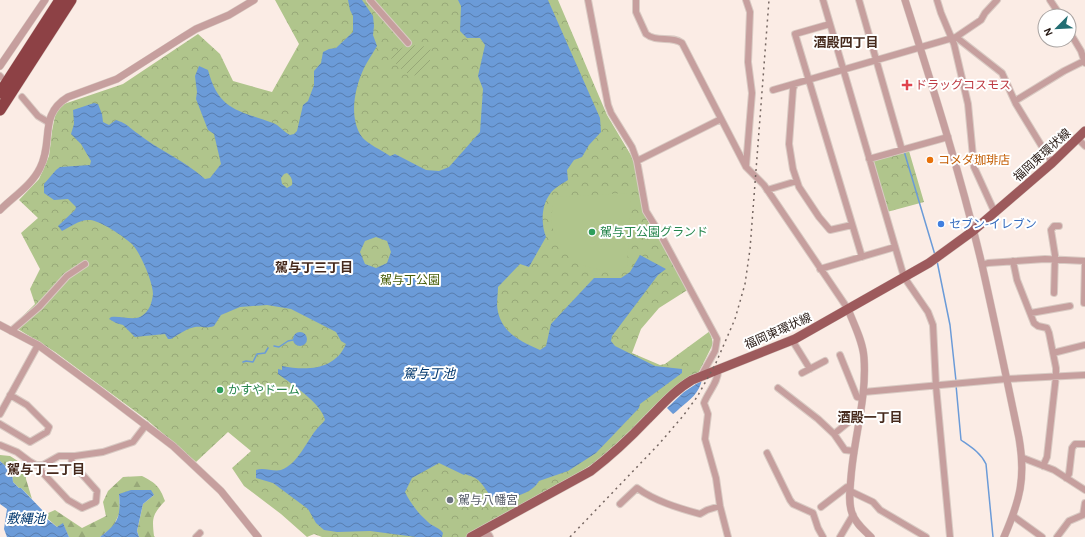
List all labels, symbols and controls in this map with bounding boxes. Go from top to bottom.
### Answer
north arrow [1037,8,1077,48]
text: N [1042,26,1055,38]
district label: 酒殿四丁目 [813,35,879,50]
place label: ドラッグコスモス [915,78,1011,91]
marker: ドラッグコスモス [902,80,912,90]
street label: 福岡東環状線 [1011,126,1073,184]
place label: コメダ珈琲店 [938,153,1010,166]
marker: コメダ珈琲店 [925,155,935,165]
place label: セブン-イレブン [949,217,1037,230]
marker: セブン-イレブン [936,219,946,229]
place label: 駕与丁公園グランド [600,225,708,238]
marker: 駕与丁公園グランド [587,227,597,237]
district label: 駕与丁三丁目 [275,260,353,275]
park label: 駕与丁公園 [380,274,440,286]
street label: 福岡東環状線 [742,310,813,351]
water label: 駕与丁池 [403,367,457,381]
place label: かすやドーム [228,383,300,396]
marker: かすやドーム [215,385,225,395]
district label: 酒殿一丁目 [837,410,903,425]
district label: 駕与丁二丁目 [7,462,85,477]
place label: 駕与八幡宮 [458,493,518,506]
marker: 駕与八幡宮 [445,495,455,505]
water label: 敷縄池 [6,512,47,526]

